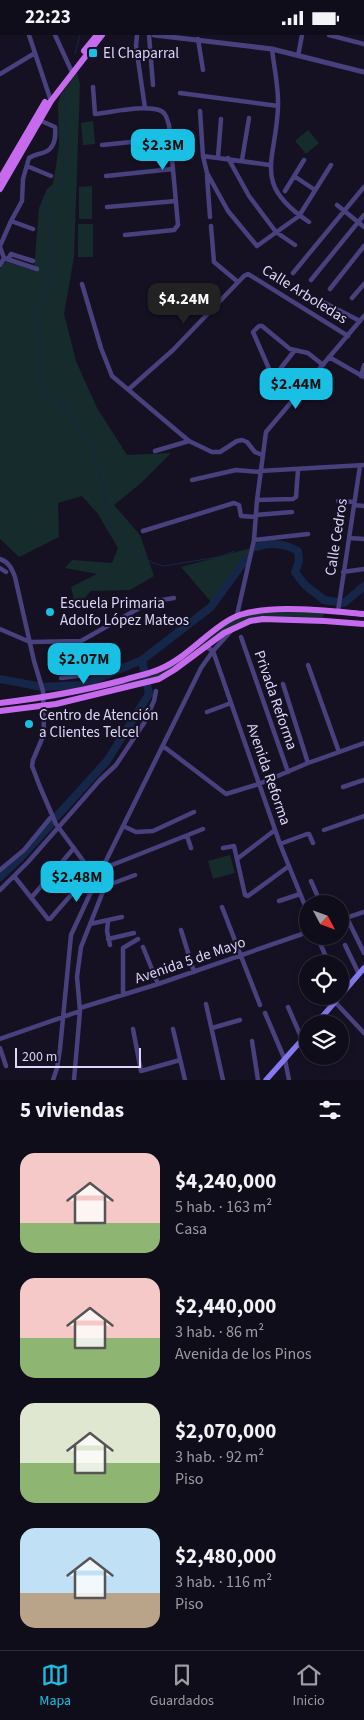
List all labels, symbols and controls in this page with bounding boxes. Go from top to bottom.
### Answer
text: 22:23 [25,4,71,31]
place label: El Chaparral [103,43,179,64]
marker: El Chaparral [87,47,99,59]
pin: $2.3M [128,129,198,171]
text: $2.3M [142,134,184,156]
street label: Calle Arboledas [258,260,352,329]
pin: $4.24M [143,283,225,325]
text: $4.24M [159,288,209,310]
pin: $2.44M [255,367,337,410]
text: $2.44M [271,373,321,395]
street label: Calle Cedros [320,497,353,577]
place label: Escuela Primaria Adolfo López Mateos [60,593,189,631]
marker: Escuela Primaria Adolfo López Mateos [44,606,56,618]
pin: $2.07M [43,643,125,685]
text: $2.07M [59,648,109,670]
street label: Privada Reforma [249,648,302,753]
place label: Centro de Atención a Clientes Telcel [39,705,159,743]
marker: Centro de Atención a Clientes Telcel [23,718,35,730]
street label: Avenida Reforma [241,720,296,828]
pin: $2.48M [36,861,118,903]
text: $2.48M [52,866,102,888]
north arrow [299,895,349,945]
map controls [299,895,349,1065]
street label: Avenida 5 de Mayo [132,932,248,989]
button: locate [299,955,349,1005]
button: layers [299,1015,349,1065]
scale bar [15,1045,141,1068]
text: 200 m [22,1047,57,1067]
text: 5 viviendas [20,1095,124,1125]
icon: filters [316,1096,344,1124]
text: $4,240,000 [175,1166,276,1196]
icon: home [60,1173,120,1233]
text: 5 hab. · 163 m² [175,1196,272,1218]
text: Casa [175,1218,207,1240]
text: $2,440,000 [175,1291,276,1321]
icon: home [60,1298,120,1358]
text: 3 hab. · 86 m² [175,1321,264,1343]
text: Avenida de los Pinos [175,1343,311,1365]
text: $2,070,000 [175,1416,276,1446]
icon: home [60,1423,120,1483]
text: 3 hab. · 92 m² [175,1446,264,1468]
text: Piso [175,1468,203,1490]
text: $2,480,000 [175,1541,276,1571]
icon: home [60,1548,120,1608]
text: 3 hab. · 116 m² [175,1571,272,1593]
text: Piso [175,1593,203,1615]
tab: Mapa [39,1661,71,1711]
tab: Guardados [150,1661,214,1711]
tab: Inicio [292,1661,325,1711]

